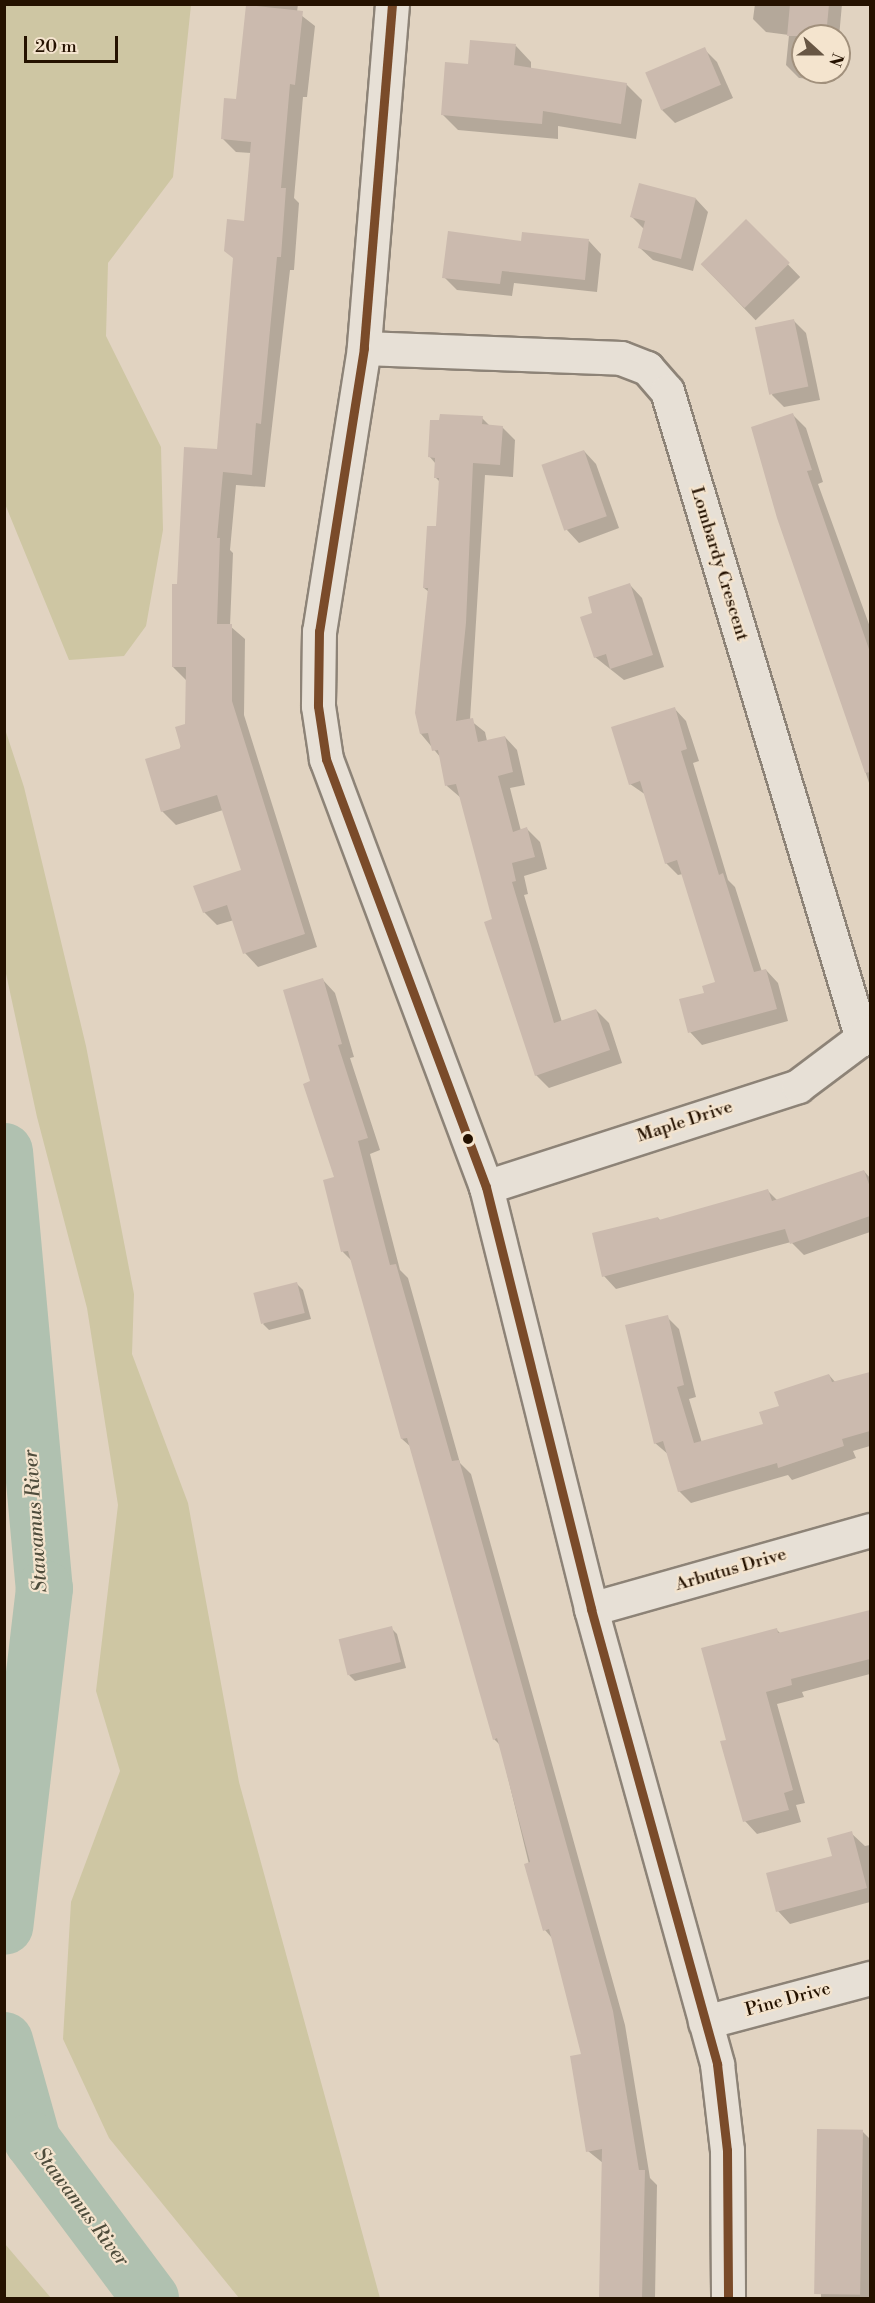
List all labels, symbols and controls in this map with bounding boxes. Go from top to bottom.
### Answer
scale bar [27,24,122,62]
north arrow [791,24,851,84]
text: 20 m [35,35,77,58]
text: N [824,50,848,69]
street label: Lombardy Crescent [685,484,753,644]
street label: Maple Drive [634,1096,736,1148]
unlabelled marker [462,1133,474,1145]
water label: Stawamus River [19,1449,53,1593]
street label: Arbutus Drive [673,1544,789,1596]
street label: Pine Drive [743,1978,833,2022]
water label: Stawamus River [28,2143,134,2271]

